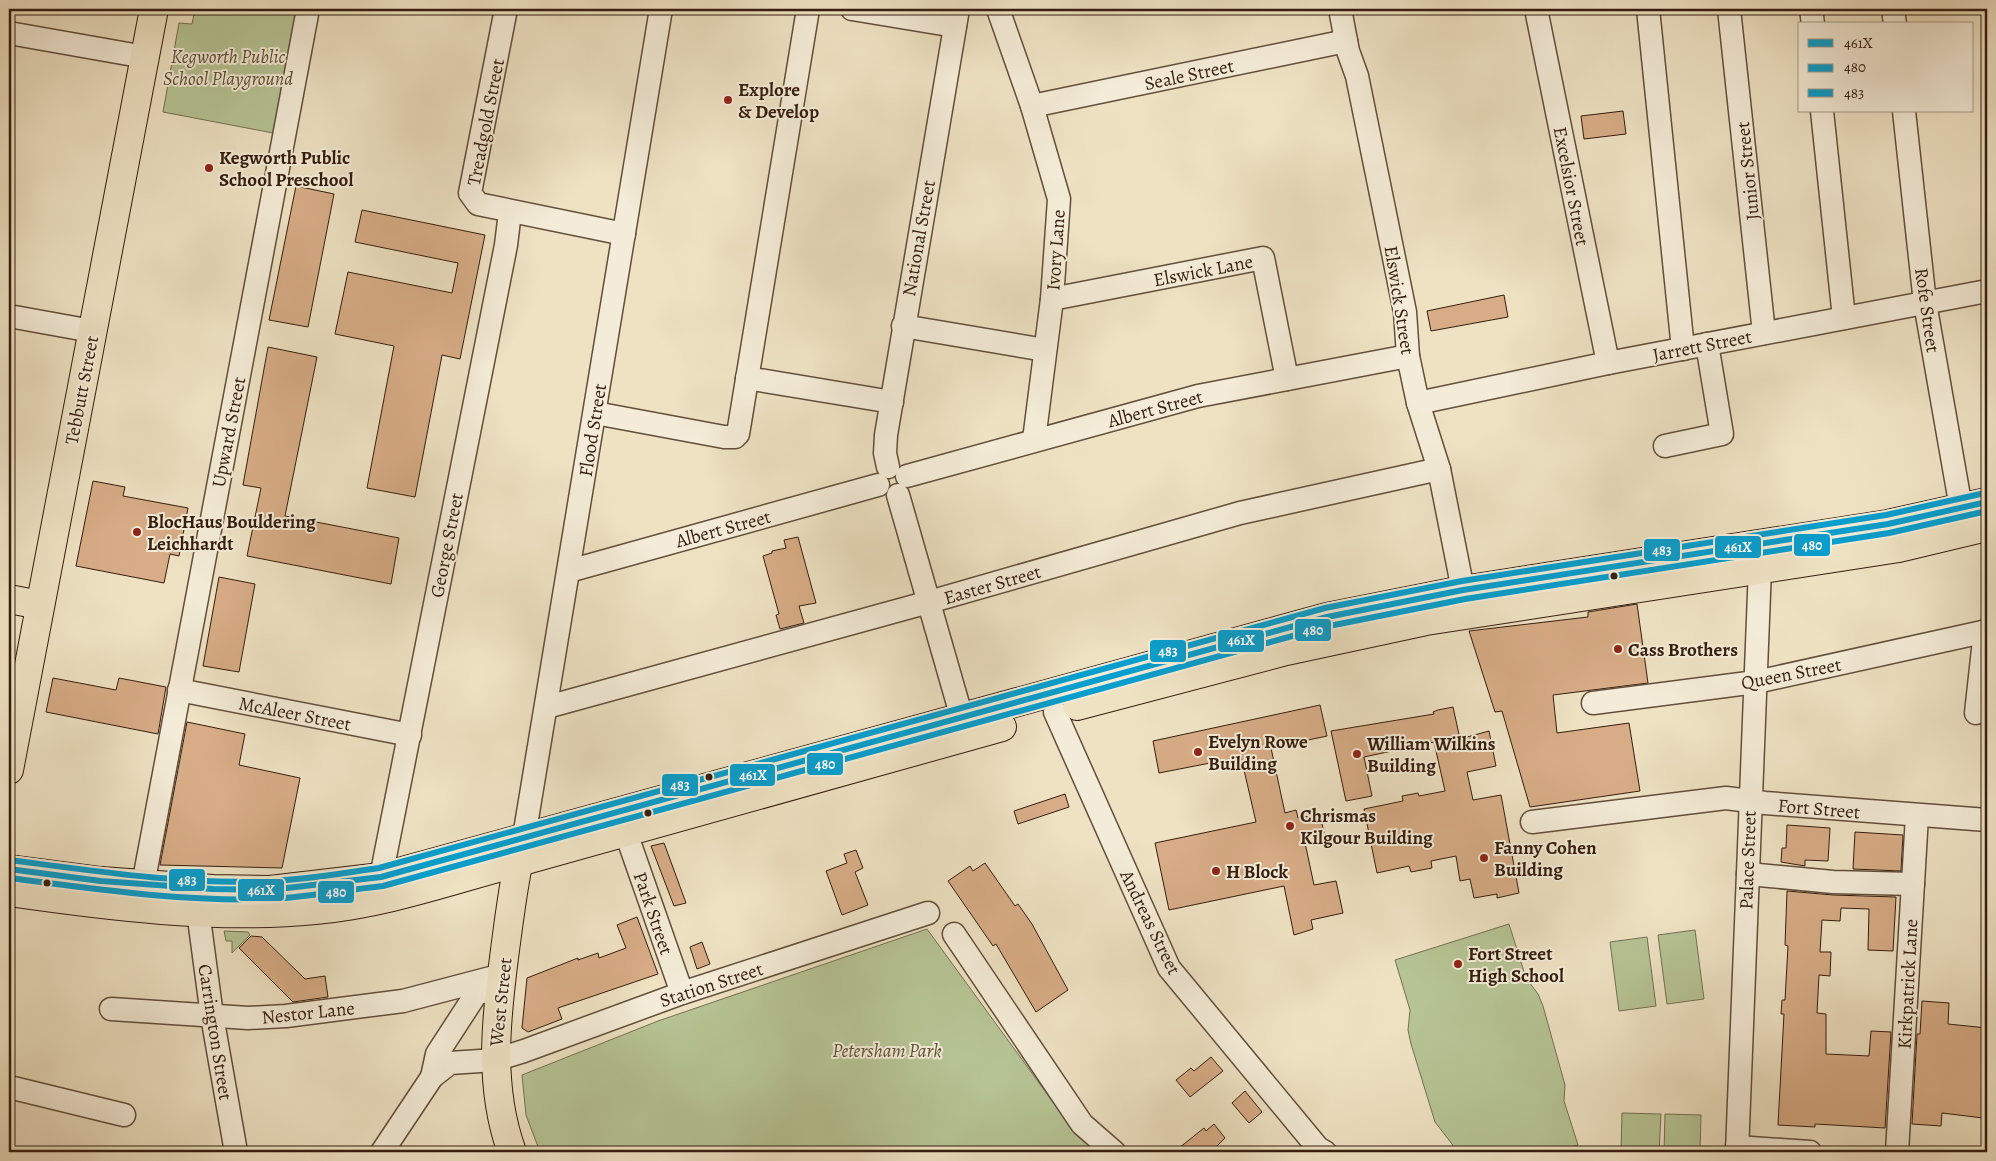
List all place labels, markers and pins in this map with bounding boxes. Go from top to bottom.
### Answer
place label: Explore & Develop [738,77,819,125]
marker: Explore & Develop [722,94,734,106]
place label: Kegworth Public School Preschool [219,145,353,193]
marker: Kegworth Public School Preschool [203,162,215,174]
place label: BlocHaus Bouldering Leichhardt [147,509,316,557]
marker: BlocHaus Bouldering Leichhardt [131,526,143,538]
unlabelled marker [1609,571,1619,581]
place label: Cass Brothers [1628,637,1738,663]
marker: Cass Brothers [1612,643,1624,655]
place label: Evelyn Rowe Building [1208,729,1308,777]
place label: William Wilkins Building [1366,731,1496,779]
marker: Evelyn Rowe Building [1192,746,1204,758]
marker: William Wilkins Building [1351,748,1363,760]
unlabelled marker [704,772,714,782]
place label: Chrismas Kilgour Building [1300,803,1433,851]
unlabelled marker [643,808,653,818]
marker: Chrismas Kilgour Building [1284,820,1296,832]
place label: Fanny Cohen Building [1494,835,1597,883]
marker: Fanny Cohen Building [1478,852,1490,864]
place label: H Block [1226,859,1288,885]
marker: H Block [1210,865,1222,877]
unlabelled marker [42,878,52,888]
place label: Fort Street High School [1468,941,1564,989]
marker: Fort Street High School [1452,958,1464,970]

